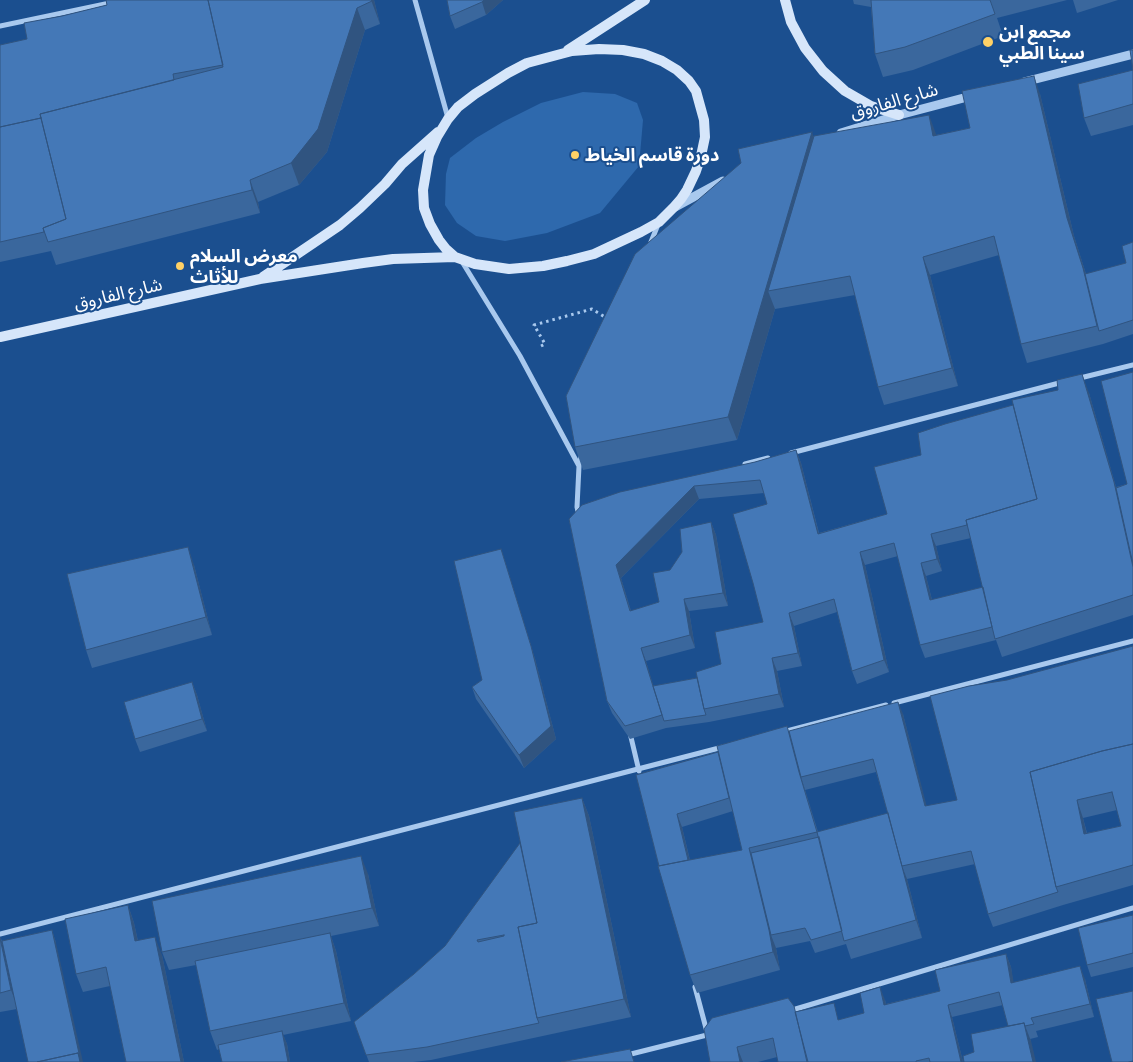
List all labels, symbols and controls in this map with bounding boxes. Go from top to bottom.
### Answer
place label: مجمع ابن سينا الطبي [999,21,1085,64]
marker: مجمع ابن سينا الطبي [981,35,995,49]
street label: شارع الفاروق [848,78,940,124]
place label: دورة قاسم الخياط [585,144,719,166]
marker: دورة قاسم الخياط [569,149,581,161]
place label: معرض السلام للأثاث [190,245,298,288]
marker: معرض السلام للأثاث [174,260,186,272]
street label: شارع الفاروق [72,273,164,315]

